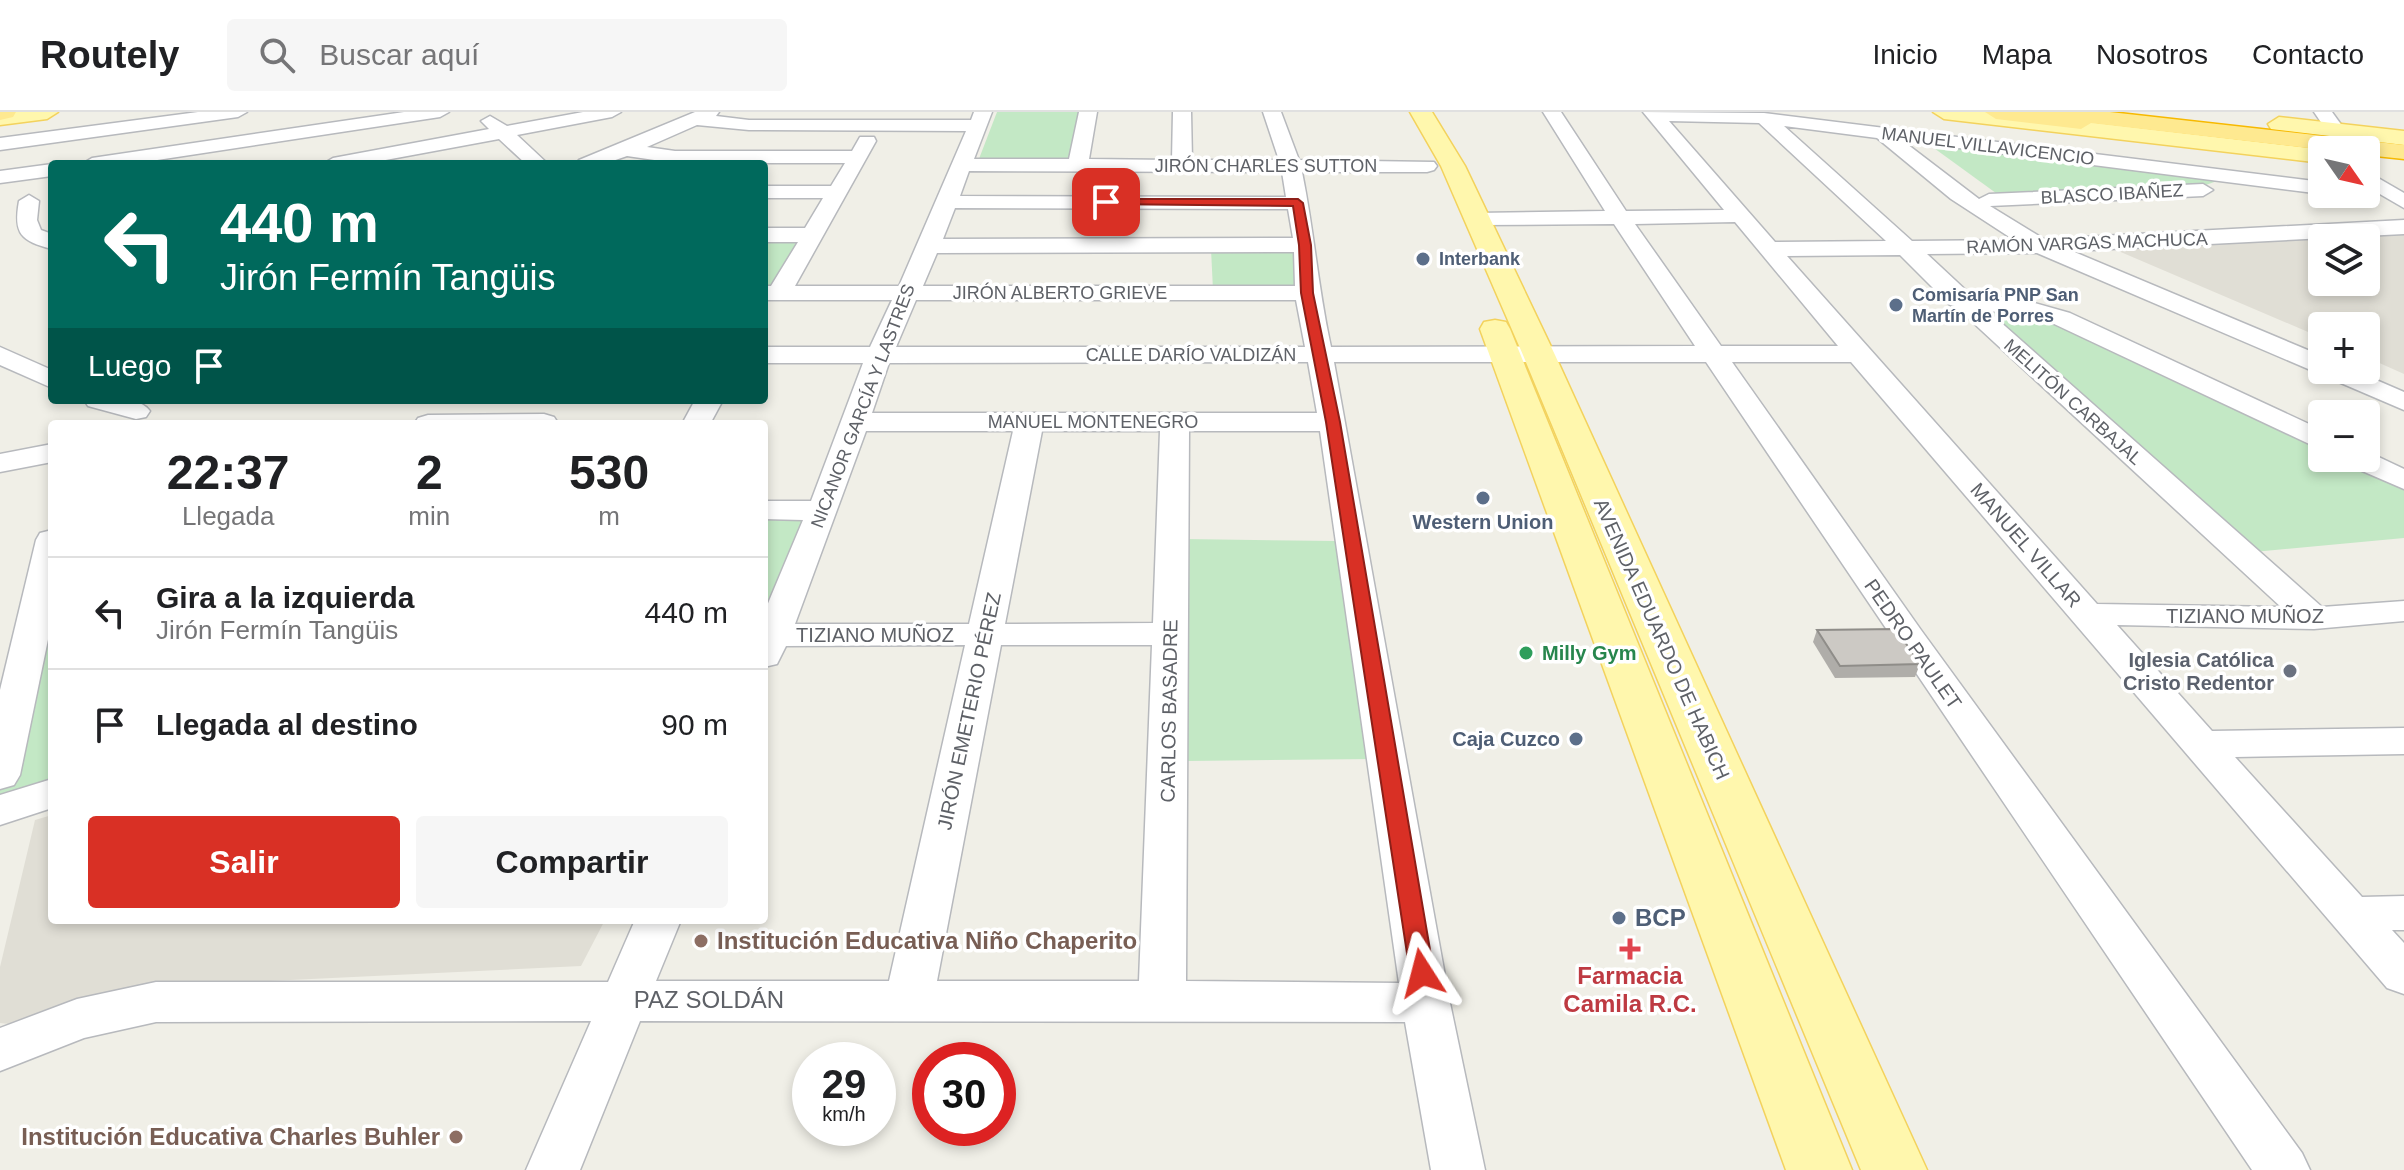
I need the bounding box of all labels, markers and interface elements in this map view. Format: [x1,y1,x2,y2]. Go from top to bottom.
search box [227,19,787,91]
icon: search [255,33,299,77]
text: Routely [40,34,179,76]
text: Buscar aquí [319,38,479,71]
text: Inicio [1872,39,1938,70]
text: Mapa [1982,39,2052,70]
text: Nosotros [2096,39,2208,70]
text: Contacto [2252,39,2364,70]
street label: MANUEL VILLAVICENCIO [1881,123,2095,169]
north arrow [2308,136,2380,208]
map controls [2308,136,2380,472]
street label: JIRÓN CHARLES SUTTON [1155,155,1377,176]
pin [1072,168,1140,236]
street label: BLASCO IBAÑEZ [2040,179,2184,208]
icon: arrive [1084,180,1128,224]
text: 440 m [220,191,379,254]
icon: left [88,192,192,296]
button: layers [2308,224,2380,296]
street label: RAMÓN VARGAS MACHUCA [1966,228,2208,257]
place label: Interbank [1439,249,1521,269]
marker: Interbank [1414,250,1432,268]
text: Jirón Fermín Tangüis [220,257,555,298]
street label: NICANOR GARCÍA Y LASTRES [807,281,919,531]
street label: JIRÓN ALBERTO GRIEVE [953,282,1167,303]
place label: Comisaría PNP San Martín de Porres [1912,285,2079,326]
marker: Comisaría PNP San Martín de Porres [1887,296,1905,314]
button: + [2308,312,2380,384]
street label: MELITÓN CARBAJAL [2000,334,2147,469]
icon: arrive [187,344,231,388]
street label: CALLE DARÍO VALDIZÁN [1086,345,1296,365]
text: Luego [88,349,171,382]
button: − [2308,400,2380,472]
street label: MANUEL MONTENEGRO [988,412,1198,432]
text: 22:37 [167,446,290,499]
text: 2 [416,446,443,499]
text: 530 [569,446,649,499]
street label: MANUEL VILLAR [1966,479,2086,611]
marker: Western Union [1474,489,1492,507]
street label: AVENIDA EDUARDO DE HABICH [1590,495,1734,783]
text: Llegada [182,501,274,531]
text: min [408,501,450,531]
text: m [598,501,620,531]
place label: Western Union [1413,511,1553,533]
street label: PEDRO PAULET [1860,575,1966,713]
text: Gira a la izquierda [156,581,414,614]
street label: JIRÓN EMETERIO PÉREZ [933,590,1005,832]
icon: left [88,591,132,635]
text: 440 m [645,596,728,629]
street label: TIZIANO MUÑOZ [2166,604,2324,627]
text: Jirón Fermín Tangüis [156,615,398,645]
street label: CARLOS BASADRE [1156,619,1182,803]
street label: TIZIANO MUÑOZ [796,623,954,646]
place label: Milly Gym [1542,642,1636,664]
marker: Milly Gym [1517,644,1535,662]
place label: Iglesia Católica Cristo Redentor [2123,649,2275,694]
marker: Iglesia Católica Cristo Redentor [2281,662,2299,680]
icon: arrive [88,703,132,747]
text: Llegada al destino [156,708,418,741]
text: 90 m [661,708,728,741]
place label: Caja Cuzco [1452,728,1560,750]
marker: Caja Cuzco [1567,730,1585,748]
button: Salir [88,816,400,908]
button: Compartir [416,816,728,908]
place label: BCP [1635,904,1686,931]
marker: BCP [1610,909,1628,927]
place label: Institución Educativa Niño Chaperito [717,927,1137,954]
position arrow [1380,931,1464,1015]
marker: Institución Educativa Niño Chaperito [692,932,710,950]
marker: Farmacia Camila R.C. [1621,940,1639,958]
place label: Farmacia Camila R.C. [1563,962,1697,1017]
street label: PAZ SOLDÁN [634,986,784,1013]
speed limit sign: 30 [912,1042,1016,1146]
text: 29 [822,1062,866,1106]
text: km/h [822,1103,866,1125]
place label: Institución Educativa Charles Buhler [21,1123,440,1150]
marker: Institución Educativa Charles Buhler [447,1128,465,1146]

